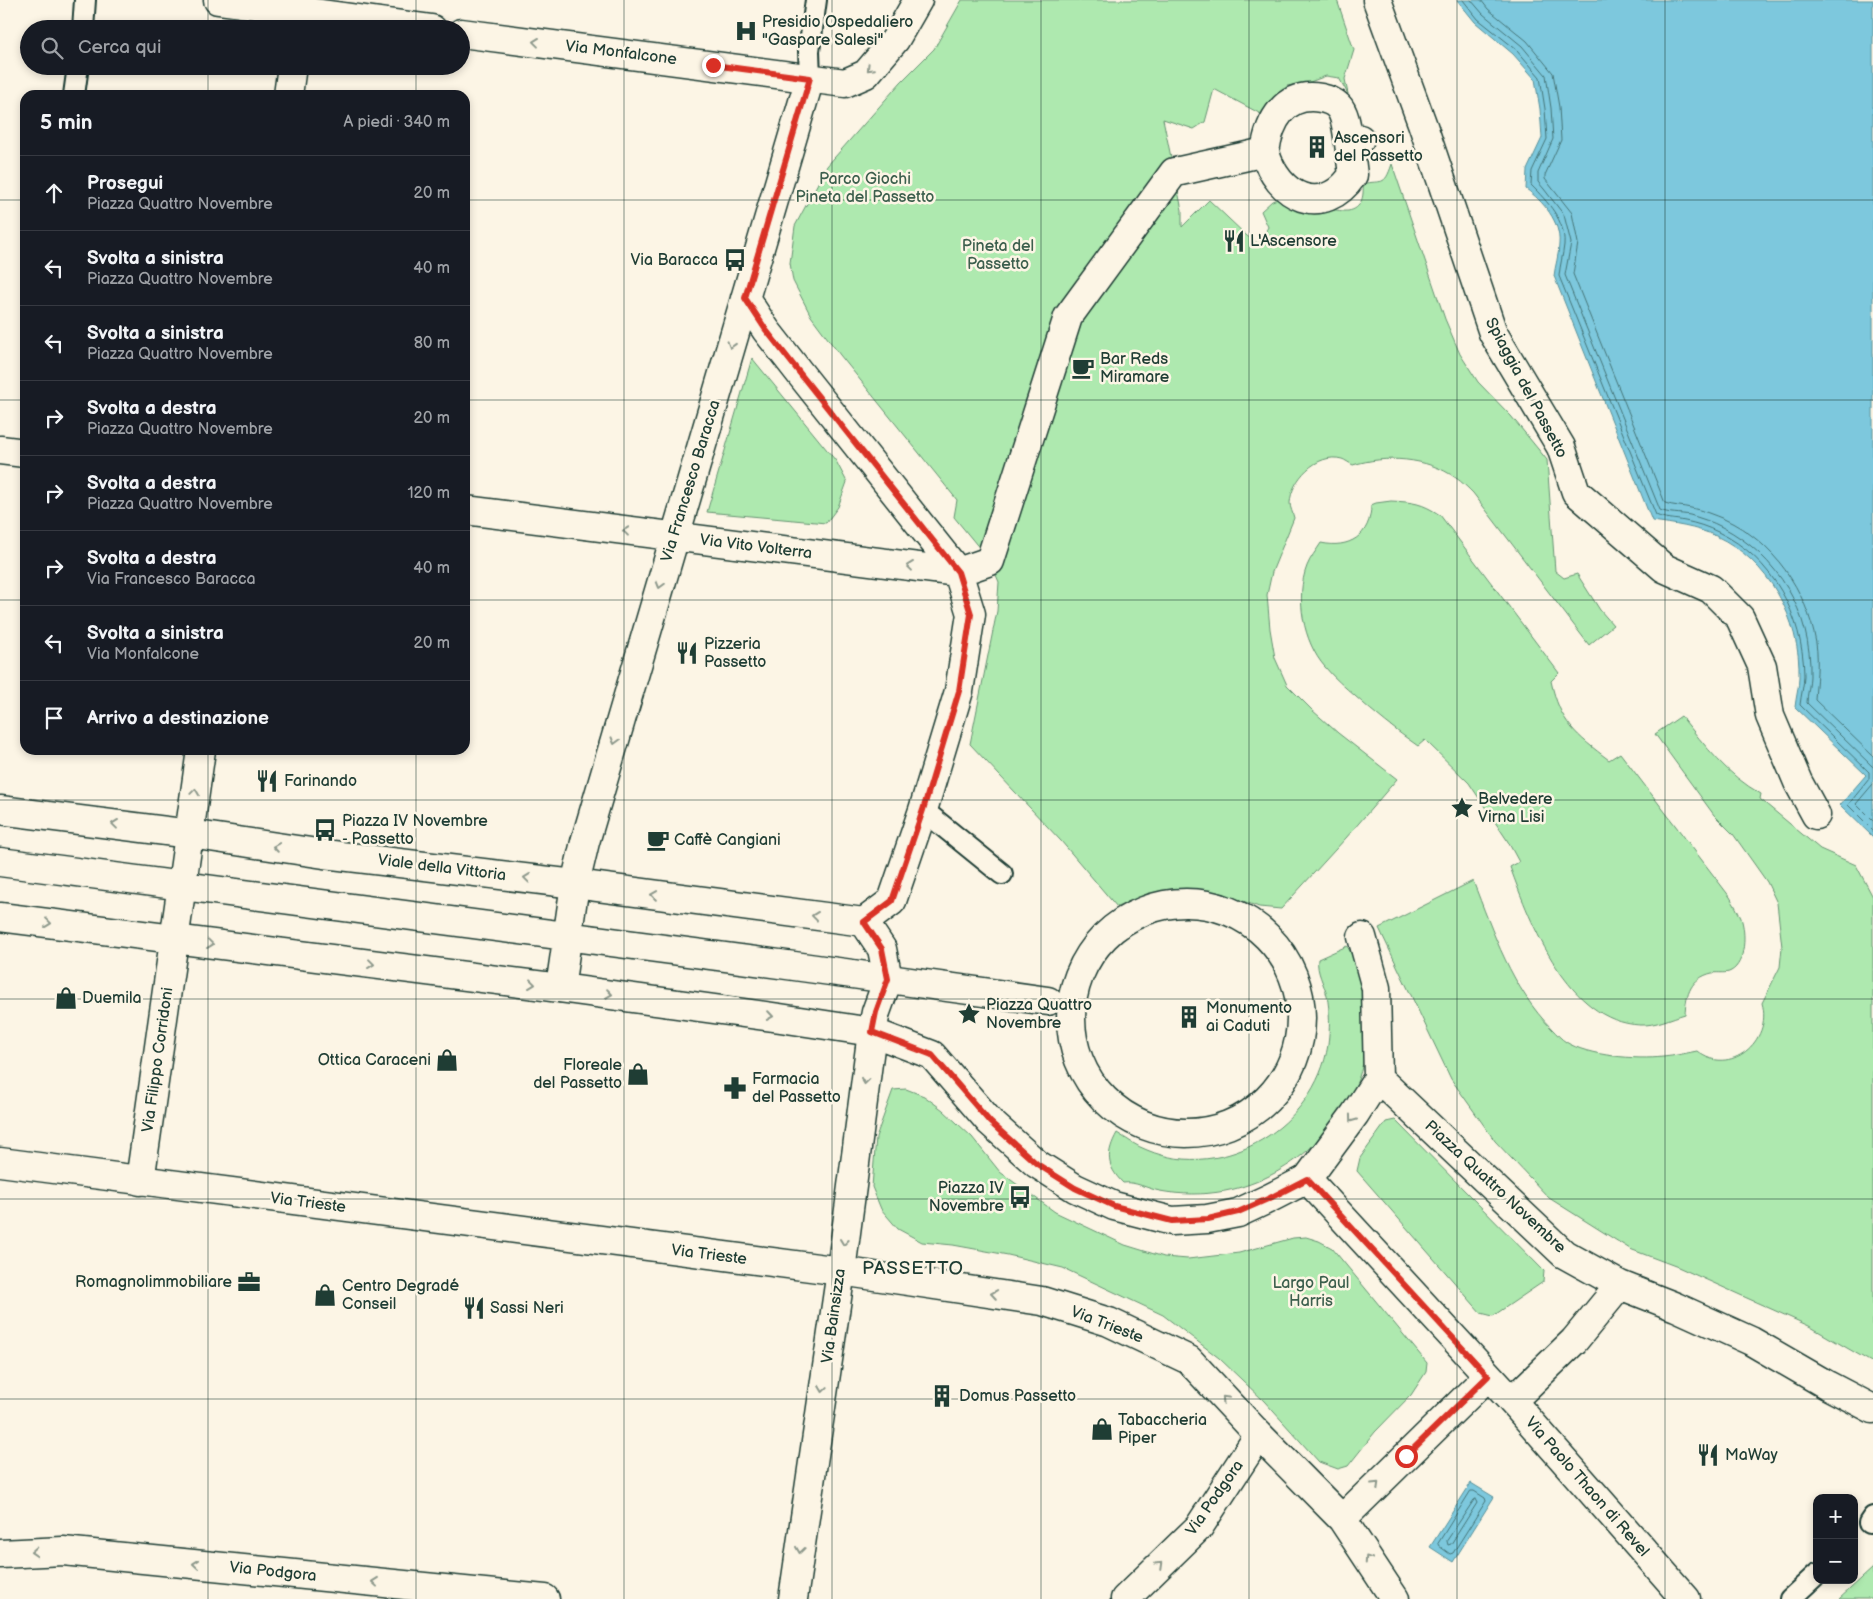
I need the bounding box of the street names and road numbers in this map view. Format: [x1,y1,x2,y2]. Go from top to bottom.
street label: Via Monfalcone [564,37,678,69]
street label: Spiaggia del Passetto [1481,315,1571,461]
street label: Via Francesco Baracca [657,398,725,564]
street label: Via Vito Volterra [699,531,813,563]
street label: Viale della Vittoria [377,851,507,885]
street label: Via Filippo Corridoni [138,986,178,1134]
street label: Piazza Quattro Novembre [1421,1117,1570,1258]
street label: Via Trieste [269,1189,347,1217]
street label: Via Trieste [670,1241,748,1269]
street label: Via Bainsizza [818,1267,850,1365]
street label: Via Trieste [1068,1302,1146,1348]
street label: Via Paolo Thaon di Revel [1521,1413,1653,1561]
street label: Via Podgora [1182,1457,1248,1539]
street label: Via Podgora [228,1558,318,1586]

